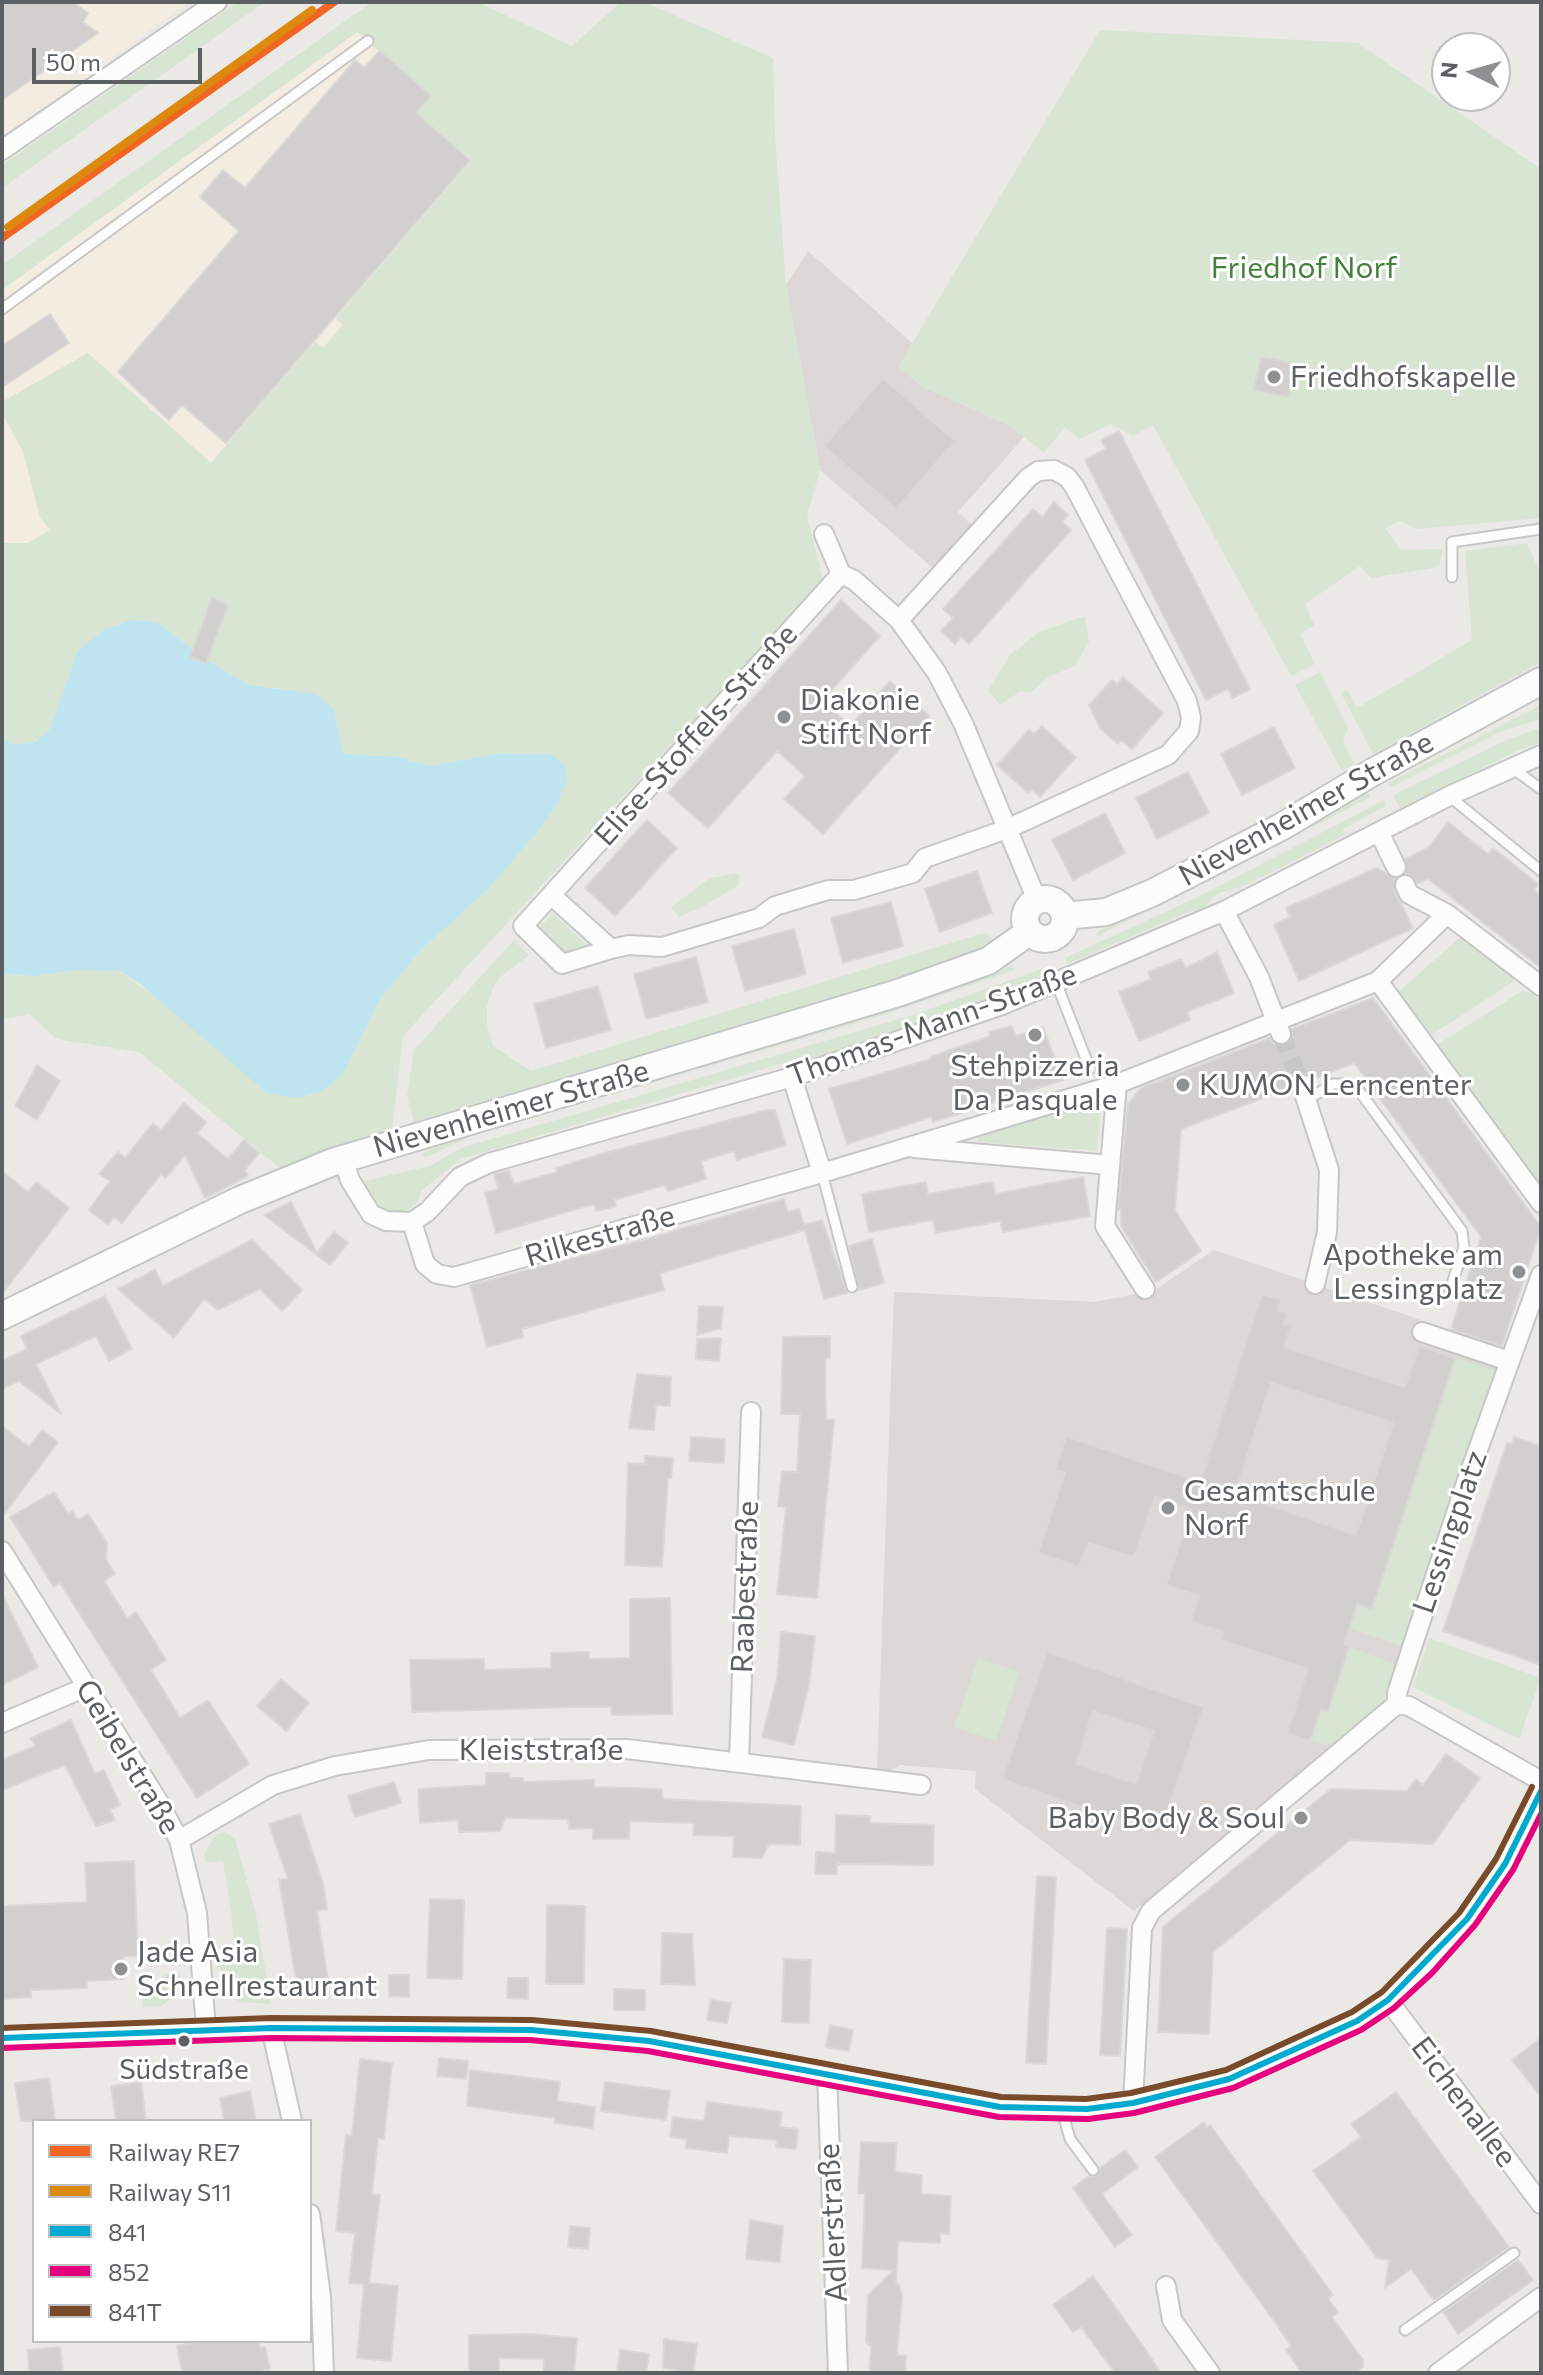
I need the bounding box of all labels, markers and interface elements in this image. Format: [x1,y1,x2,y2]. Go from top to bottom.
scale bar [36,32,206,82]
north arrow [1431,32,1511,112]
text: 50 m [46,47,101,76]
text: N [1434,61,1463,79]
park label: Friedhof Norf [1211,250,1397,286]
place label: Friedhofskapelle [1290,359,1516,395]
marker: Friedhofskapelle [1265,368,1283,386]
street label: Elise-Stoffels-Straße [587,617,805,853]
place label: Diakonie Stift Norf [800,682,932,752]
marker: Diakonie Stift Norf [775,708,793,726]
street label: Nievenheimer Straße [1173,724,1439,894]
street label: Thomas-Mann-Straße [783,956,1081,1094]
marker: Stehpizzeria Da Pasquale [1026,1026,1044,1044]
place label: Stehpizzeria Da Pasquale [951,1048,1119,1118]
street label: Nievenheimer Straße [369,1052,653,1166]
place label: KUMON Lerncenter [1199,1067,1472,1103]
marker: KUMON Lerncenter [1174,1076,1192,1094]
street label: Rilkestraße [521,1197,679,1275]
place label: Apotheke am Lessingplatz [1323,1237,1503,1308]
marker: Apotheke am Lessingplatz [1510,1263,1528,1281]
street label: Lessingplatz [1405,1446,1495,1618]
place label: Gesamtschule Norf [1184,1473,1376,1544]
marker: Gesamtschule Norf [1159,1499,1177,1517]
street label: Raabestraße [724,1500,766,1674]
street label: Geibelstraße [68,1673,188,1841]
street label: Kleiststraße [459,1732,623,1768]
place label: Baby Body & Soul [1048,1800,1285,1836]
marker: Baby Body & Soul [1292,1809,1310,1827]
place label: Jade Asia Schnellrestaurant [137,1934,377,2004]
marker: Jade Asia Schnellrestaurant [112,1960,130,1978]
street label: Eichenallee [1404,2030,1524,2174]
marker: Südstraße [176,2033,192,2049]
place label: Südstraße [119,2053,249,2087]
legend [32,2119,312,2343]
text: Railway RE7 [108,2137,240,2166]
street label: Adlerstraße [811,2142,855,2304]
text: Railway S11 [108,2177,232,2206]
text: 841 [108,2217,147,2246]
text: 852 [108,2257,150,2286]
text: 841T [108,2297,162,2326]

